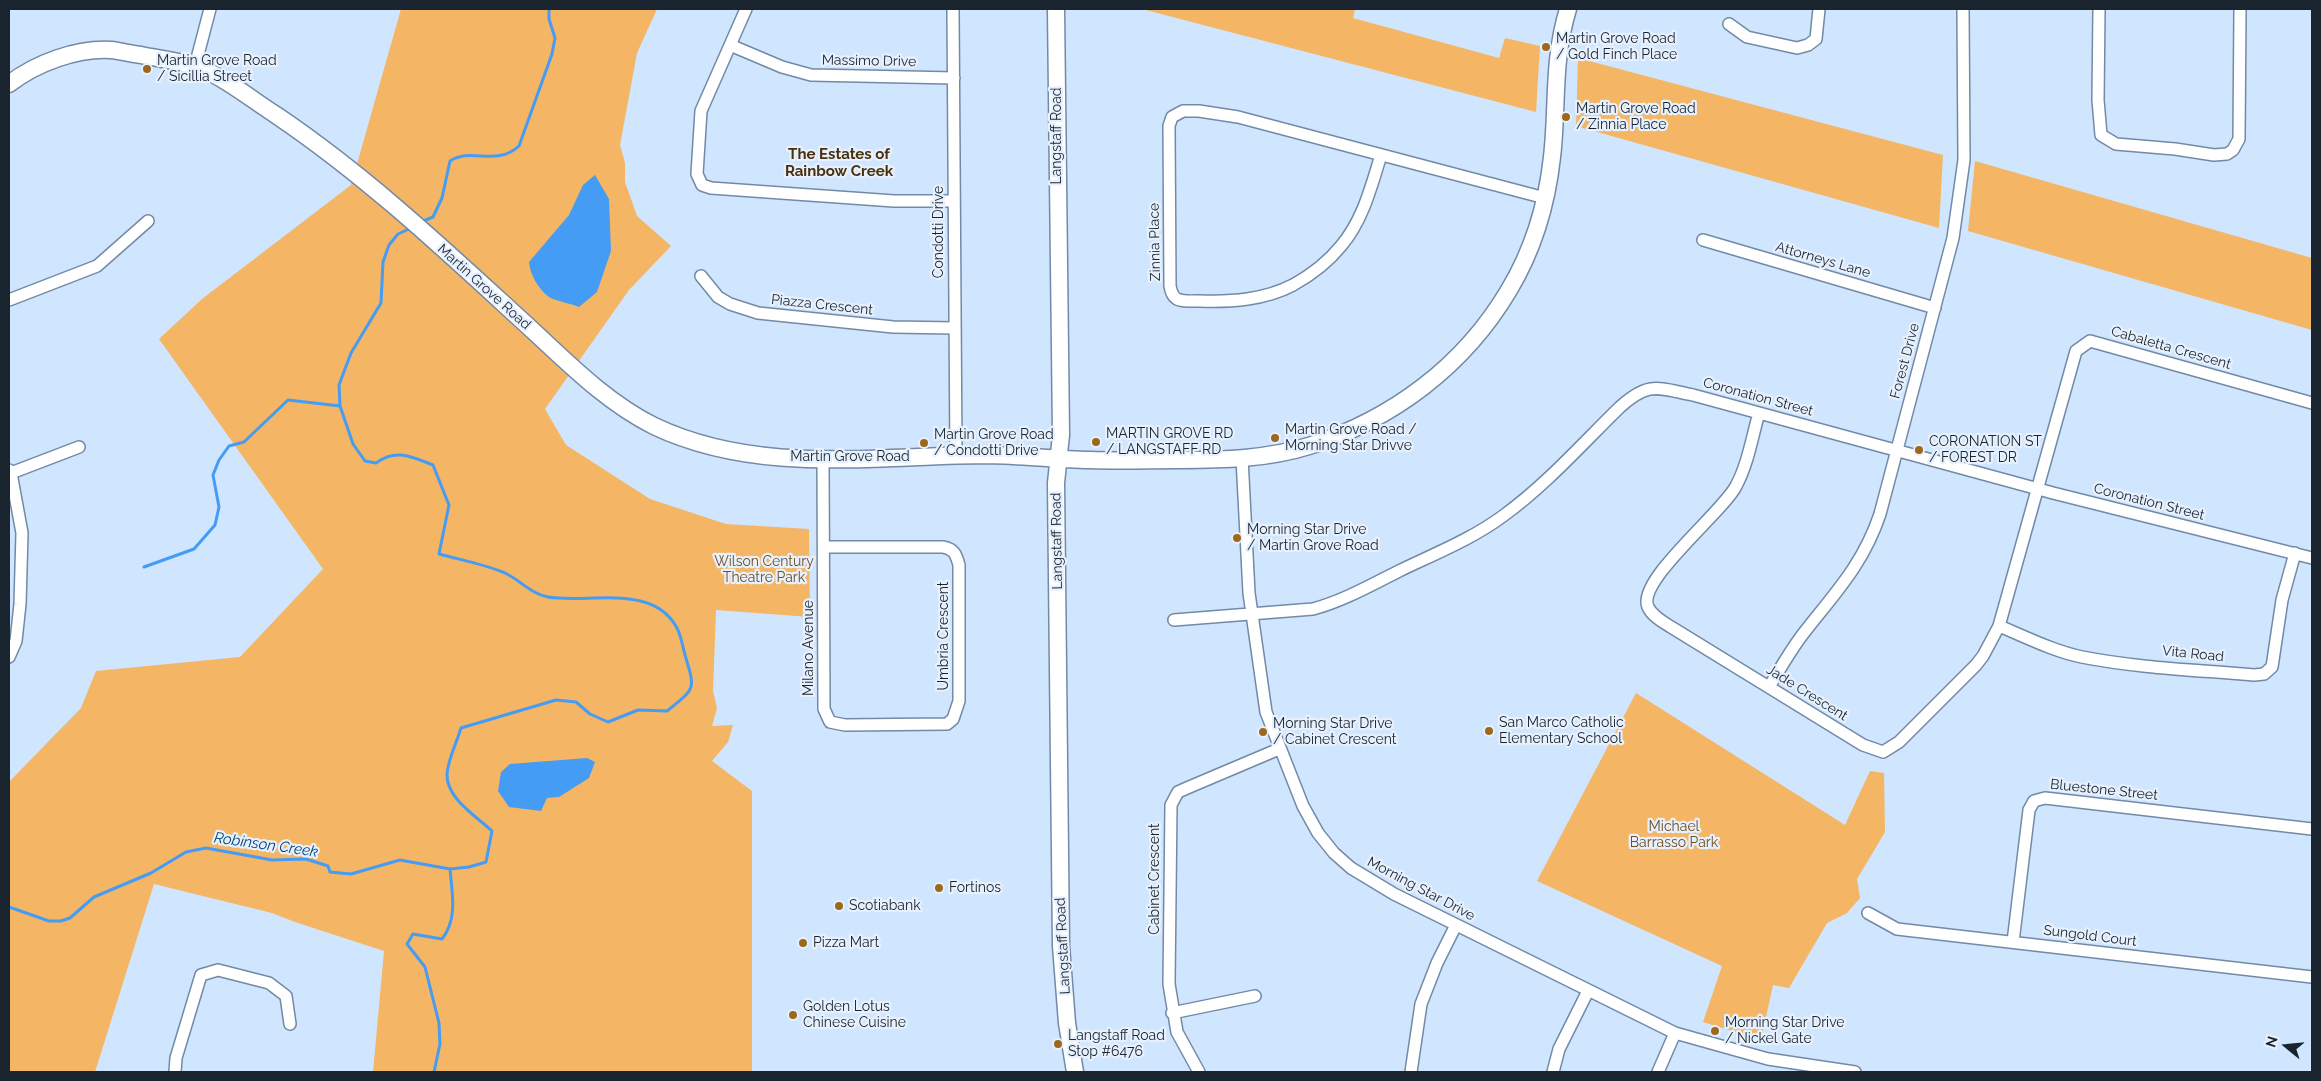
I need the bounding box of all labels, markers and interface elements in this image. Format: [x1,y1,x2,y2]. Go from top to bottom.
place label: Martin Grove Road / Gold Finch Place [1556,31,1677,64]
marker: Martin Grove Road / Gold Finch Place [1540,41,1552,53]
street label: Massimo Drive [822,52,916,70]
place label: Martin Grove Road / Sicillia Street [157,53,277,85]
marker: Martin Grove Road / Sicillia Street [141,63,153,75]
street label: Langstaff Road [1049,88,1065,184]
place label: Martin Grove Road / Zinnia Place [1576,101,1696,134]
marker: Martin Grove Road / Zinnia Place [1560,111,1572,123]
district label: The Estates of Rainbow Creek [785,145,893,180]
street label: Condotti Drive [931,186,947,278]
street label: Zinnia Place [1146,203,1164,281]
street label: Attorneys Lane [1774,238,1872,282]
street label: Martin Grove Road [434,241,534,333]
street label: Piazza Crescent [770,291,874,319]
street label: Forest Drive [1887,321,1923,401]
street label: Cabaletta Crescent [2109,323,2233,373]
street label: Coronation Street [1701,374,1815,420]
place label: Martin Grove Road / Morning Star Drivve [1285,422,1417,454]
place label: MARTIN GROVE RD / LANGSTAFF RD [1106,426,1233,458]
place label: Martin Grove Road / Condotti Drive [934,427,1054,460]
marker: Martin Grove Road / Morning Star Drivve [1269,432,1281,444]
place label: CORONATION ST / FOREST DR [1929,434,2042,467]
marker: MARTIN GROVE RD / LANGSTAFF RD [1090,436,1102,448]
marker: Martin Grove Road / Condotti Drive [918,437,930,449]
marker: CORONATION ST / FOREST DR [1913,444,1925,456]
street label: Martin Grove Road [790,449,910,465]
street label: Coronation Street [2092,480,2206,524]
street label: Langstaff Road [1048,492,1066,590]
place label: Morning Star Drive / Martin Grove Road [1247,522,1379,554]
marker: Morning Star Drive / Martin Grove Road [1231,532,1243,544]
park label: Wilson Century Theatre Park [714,554,814,586]
street label: Umbria Crescent [936,581,952,691]
street label: Milano Avenue [801,600,817,696]
street label: Vita Road [2161,642,2225,666]
street label: Jade Crescent [1763,661,1851,725]
place label: San Marco Catholic Elementary School [1499,715,1624,748]
place label: Morning Star Drive / Cabinet Crescent [1273,716,1396,749]
marker: San Marco Catholic Elementary School [1483,725,1495,737]
marker: Morning Star Drive / Cabinet Crescent [1257,726,1269,738]
street label: Bluestone Street [2049,776,2159,804]
park label: Michael Barrasso Park [1630,819,1718,852]
street label: Cabinet Crescent [1147,823,1163,935]
water label: Robinson Creek [213,829,319,861]
street label: Morning Star Drive [1364,854,1478,924]
place label: Fortinos [949,880,1001,896]
marker: Fortinos [933,882,945,894]
street label: Langstaff Road [1052,897,1074,995]
place label: Scotiabank [849,898,921,914]
marker: Scotiabank [833,900,845,912]
street label: Sungold Court [2042,922,2138,950]
place label: Pizza Mart [813,935,879,951]
marker: Pizza Mart [797,937,809,949]
place label: Golden Lotus Chinese Cuisine [803,999,906,1032]
marker: Golden Lotus Chinese Cuisine [787,1009,799,1021]
place label: Morning Star Drive / Nickel Gate [1725,1015,1845,1048]
north arrow [2261,1021,2311,1071]
marker: Morning Star Drive / Nickel Gate [1709,1025,1721,1037]
place label: Langstaff Road Stop #6476 [1068,1028,1165,1060]
text: N [2262,1034,2281,1049]
marker: Langstaff Road Stop #6476 [1052,1038,1064,1050]

